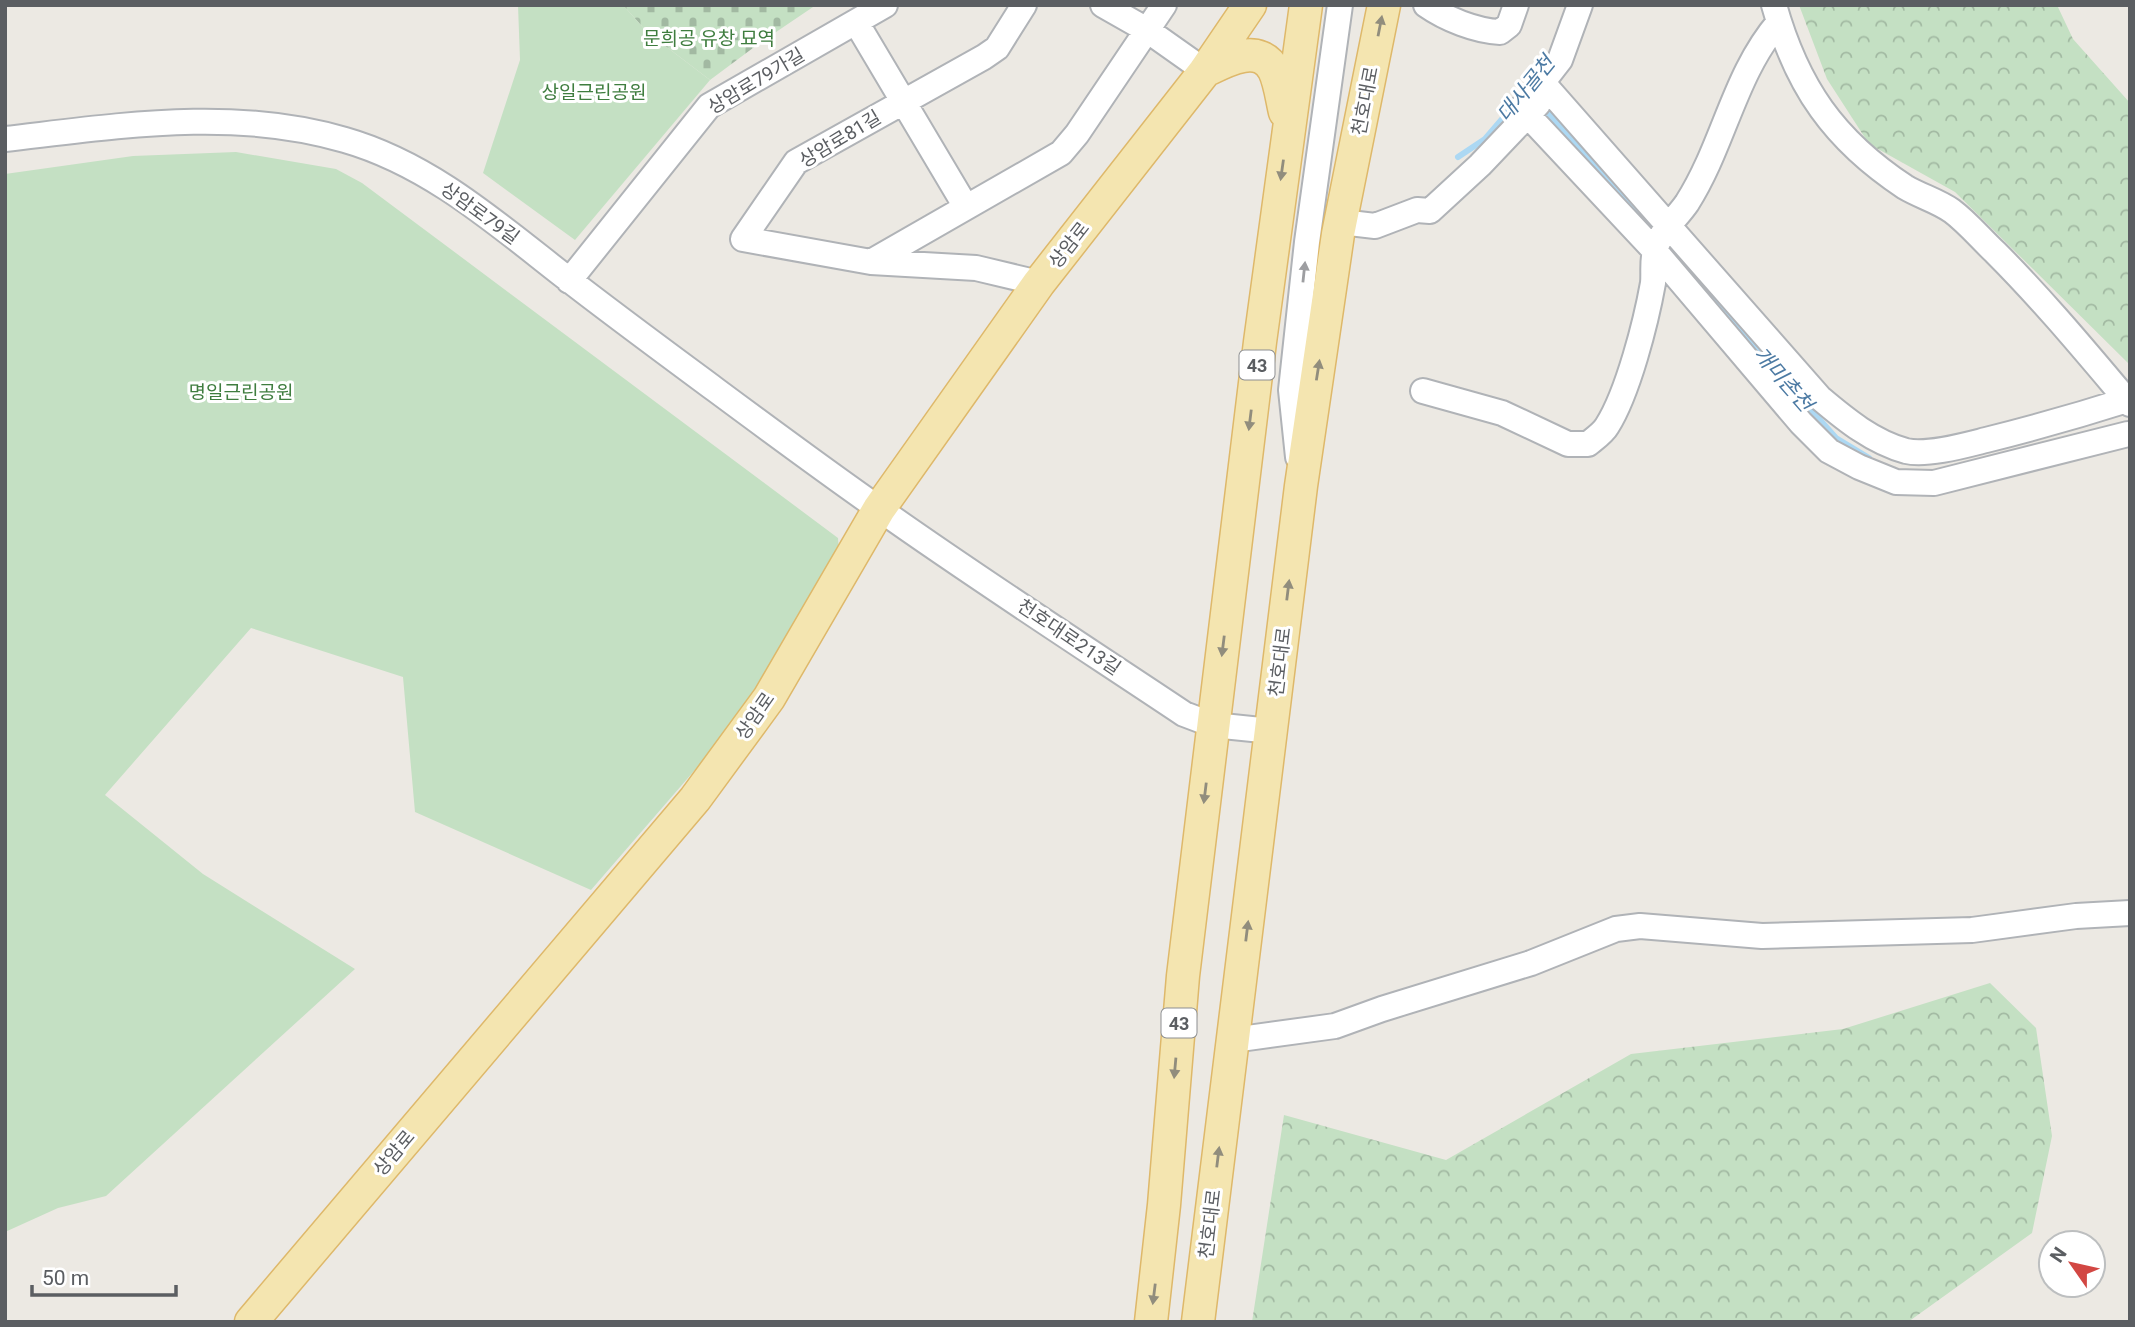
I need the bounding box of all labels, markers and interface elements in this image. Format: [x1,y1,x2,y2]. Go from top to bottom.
one-way arrow [1375,15,1386,37]
park label: 문희공 유창 묘역 [643,27,775,50]
street label: 상암로79가길 [703,43,809,119]
water label: 대사골천 [1492,49,1561,127]
street label: 천호대로 [1347,64,1383,138]
park label: 상일근린공원 [542,81,646,104]
street label: 상암로81길 [795,106,885,172]
one-way arrow [1277,159,1288,181]
street label: 상암로79길 [436,177,524,249]
street label: 상암로 [1044,217,1094,273]
one-way arrow [1298,261,1309,283]
water label: 개미촌천 [1749,342,1819,418]
road number: 43 [1240,351,1274,380]
one-way arrow [1313,359,1324,381]
park label: 명일근린공원 [189,381,293,404]
one-way arrow [1245,409,1256,431]
one-way arrow [1283,579,1294,601]
street label: 천호대로213길 [1013,594,1125,680]
street label: 천호대로 [1264,626,1296,698]
one-way arrow [1218,635,1229,657]
street label: 상암로 [731,688,779,744]
one-way arrow [1199,782,1210,804]
one-way arrow [1241,920,1252,942]
road number: 43 [1162,1008,1196,1038]
one-way arrow [1169,1057,1180,1079]
street label: 상암로 [368,1126,420,1180]
one-way arrow [1213,1146,1224,1168]
street label: 천호대로 [1194,1188,1226,1260]
north arrow [2037,1229,2107,1299]
text: N [2045,1243,2072,1267]
scale bar [32,1254,175,1298]
text: 50 m [42,1266,89,1290]
one-way arrow [1148,1284,1159,1306]

